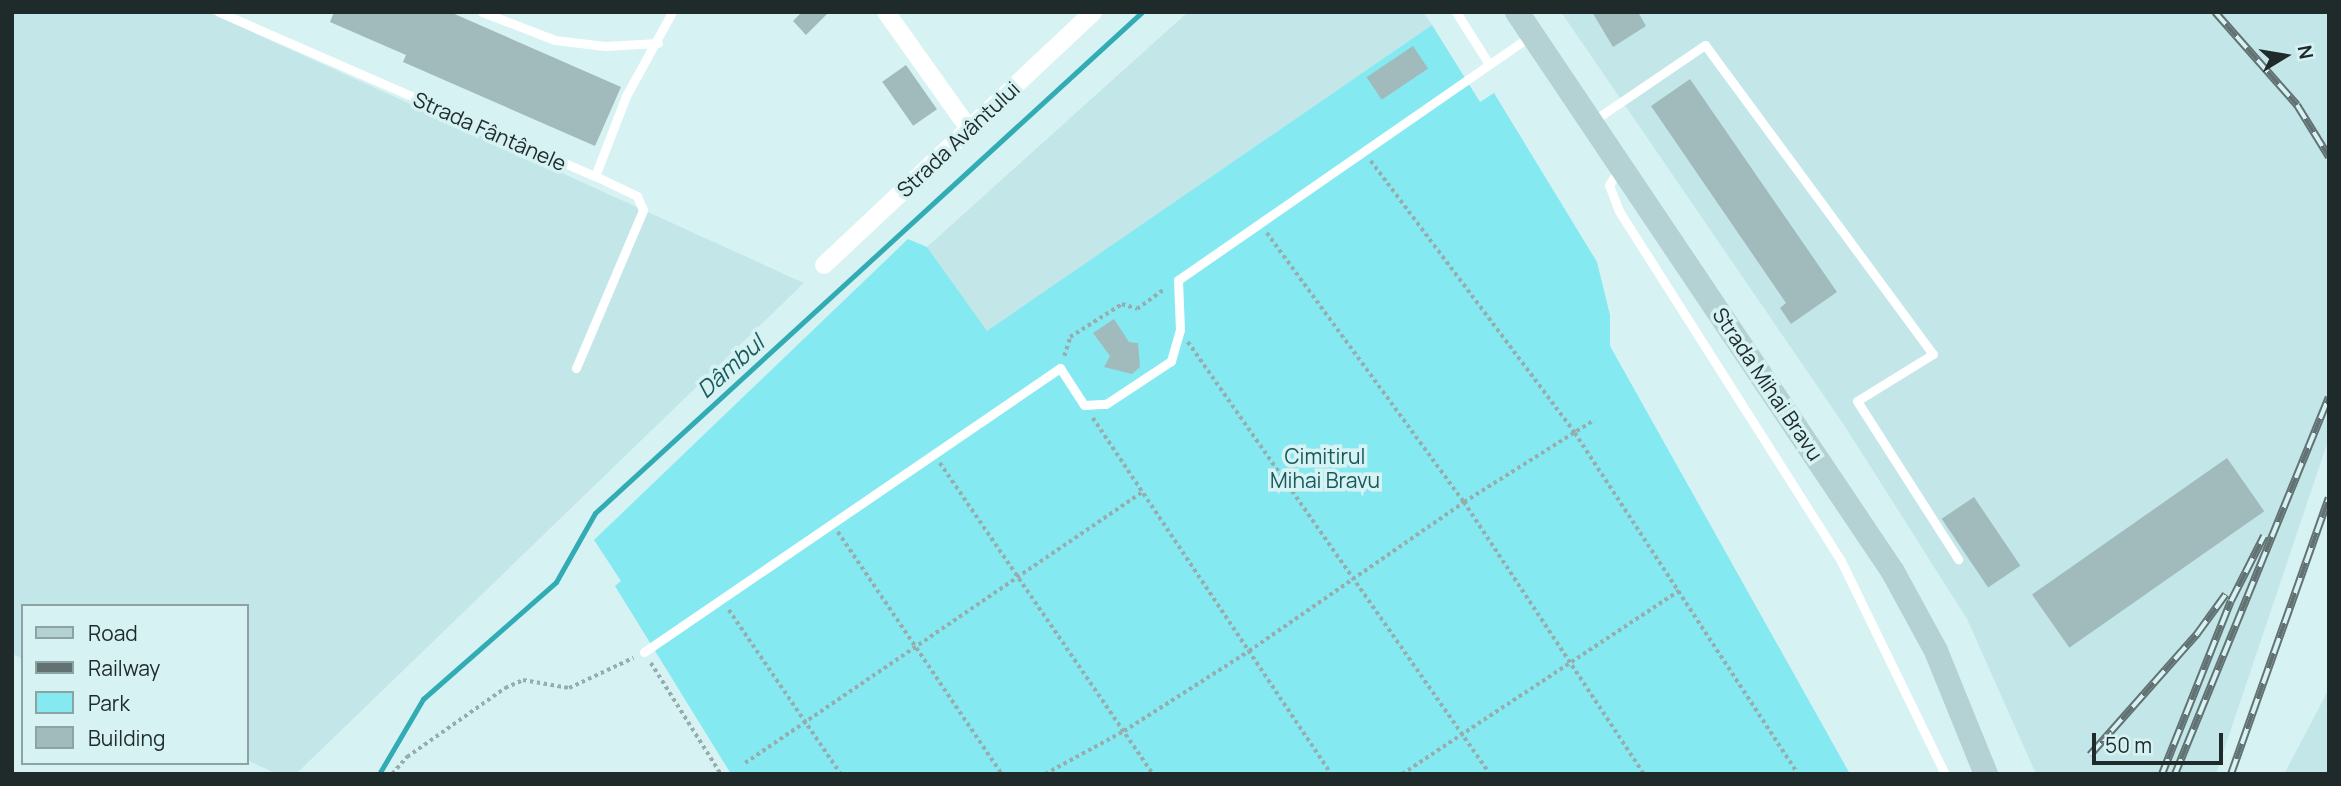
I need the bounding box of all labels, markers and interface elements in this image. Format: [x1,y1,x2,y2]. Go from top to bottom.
north arrow [2250,21,2320,91]
text: N [2292,43,2320,61]
street label: Strada Avântului [892,76,1024,202]
street label: Strada Fântânele [410,86,570,176]
street label: Strada Mihai Bravu [1708,303,1828,465]
water label: Dâmbul [691,329,769,403]
park label: Cimitirul Mihai Bravu [1270,443,1380,493]
legend [21,604,248,765]
text: Road [88,619,138,647]
text: Railway [88,654,160,682]
text: Park [88,689,130,717]
scale bar [2096,720,2227,764]
text: Building [88,724,165,752]
text: 50 m [2105,731,2152,759]

